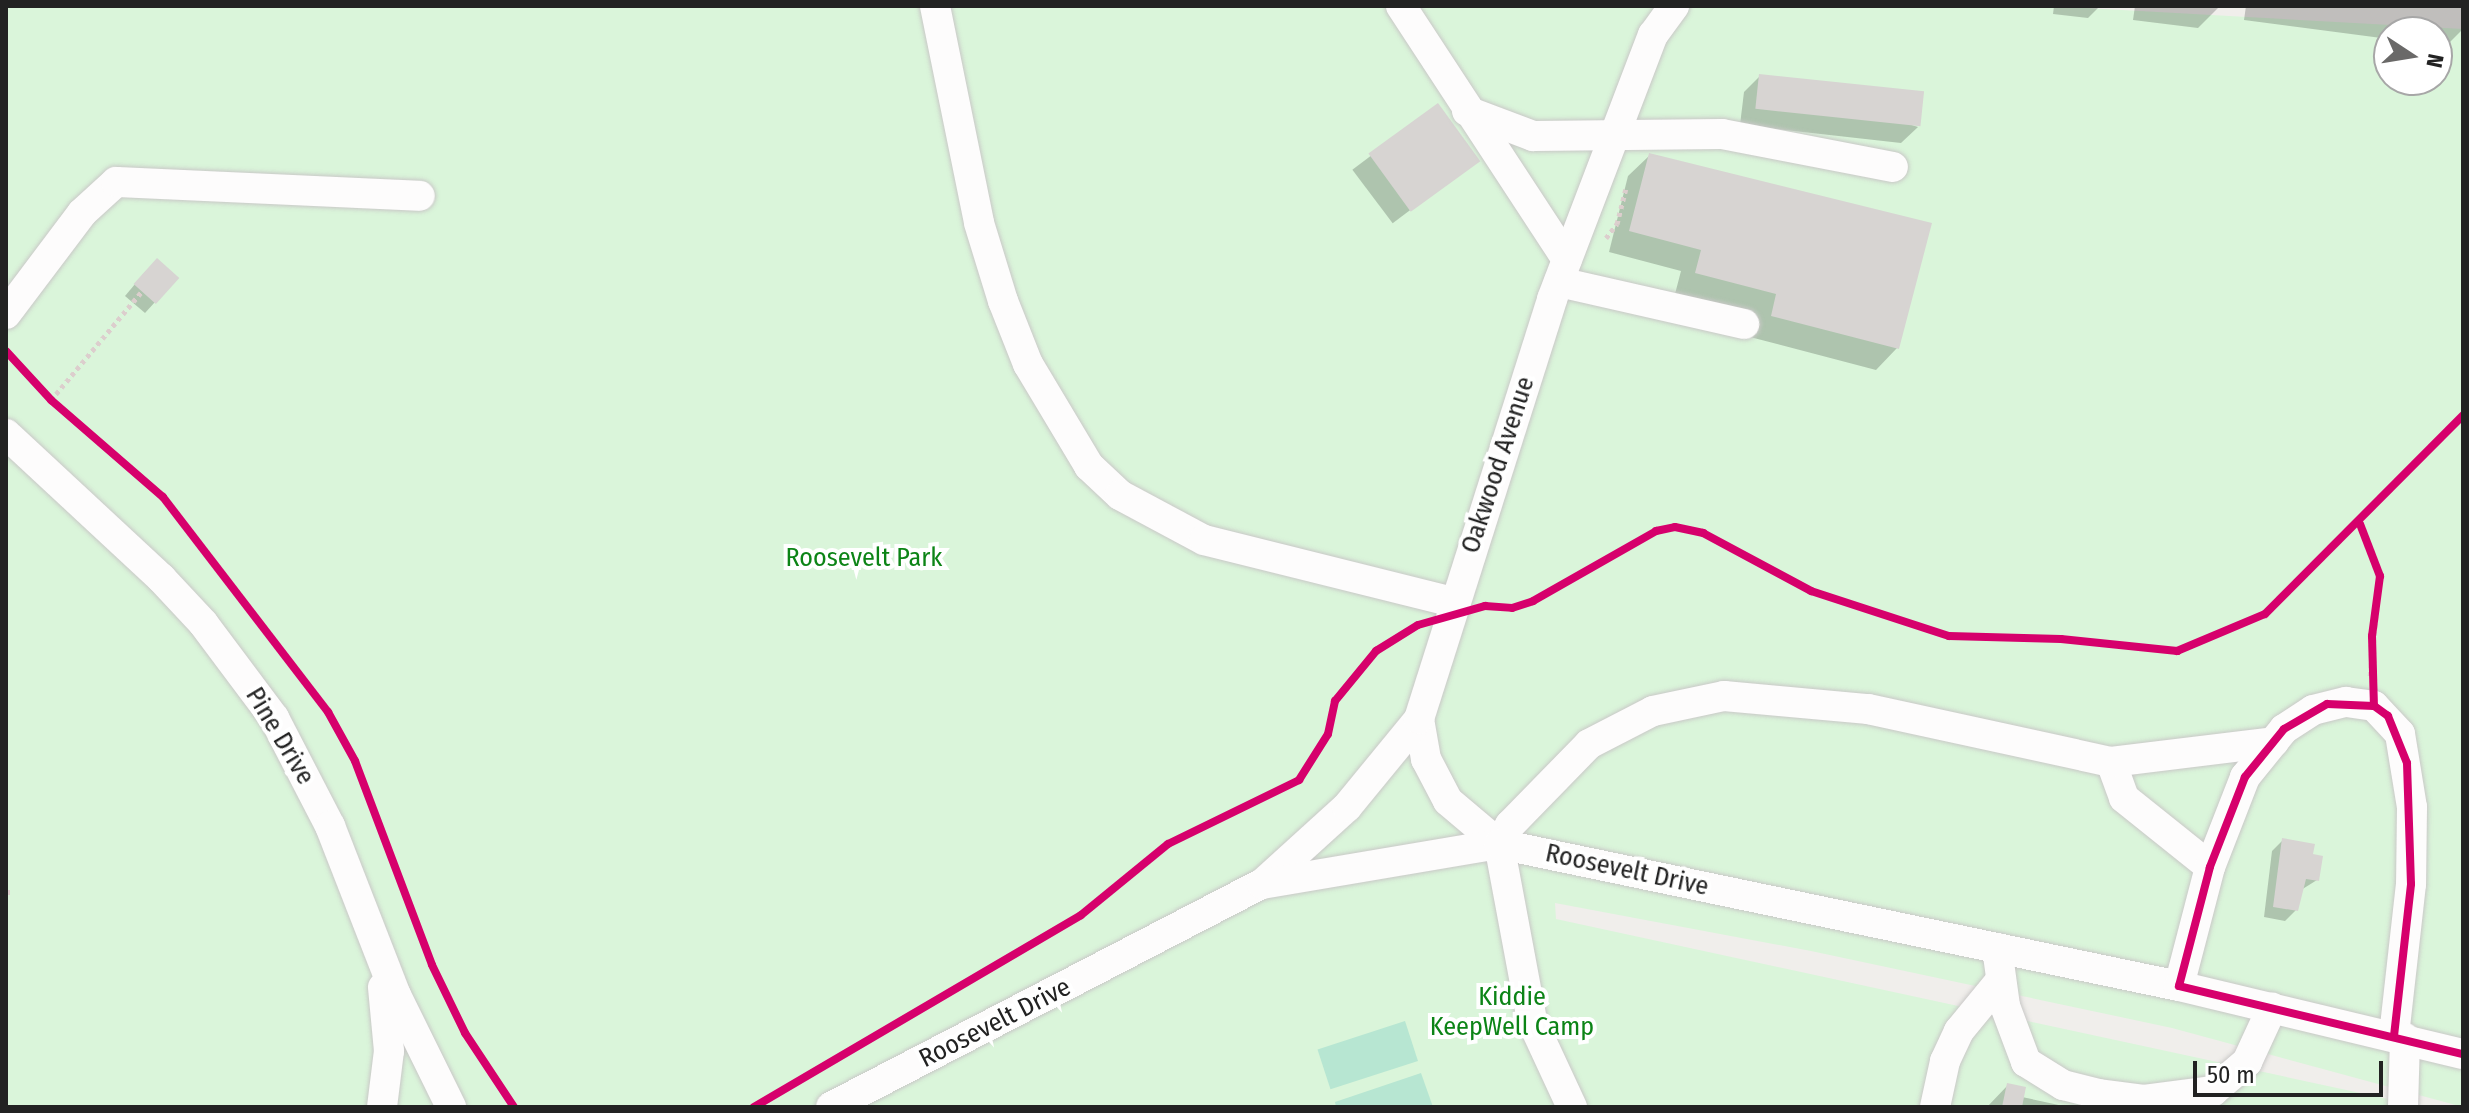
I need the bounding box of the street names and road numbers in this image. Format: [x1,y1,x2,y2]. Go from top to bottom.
street label: Oakwood Avenue [1455,373,1541,557]
street label: Pine Drive [239,682,321,790]
street label: Roosevelt Drive [1543,838,1711,902]
street label: Roosevelt Drive [914,971,1076,1075]

